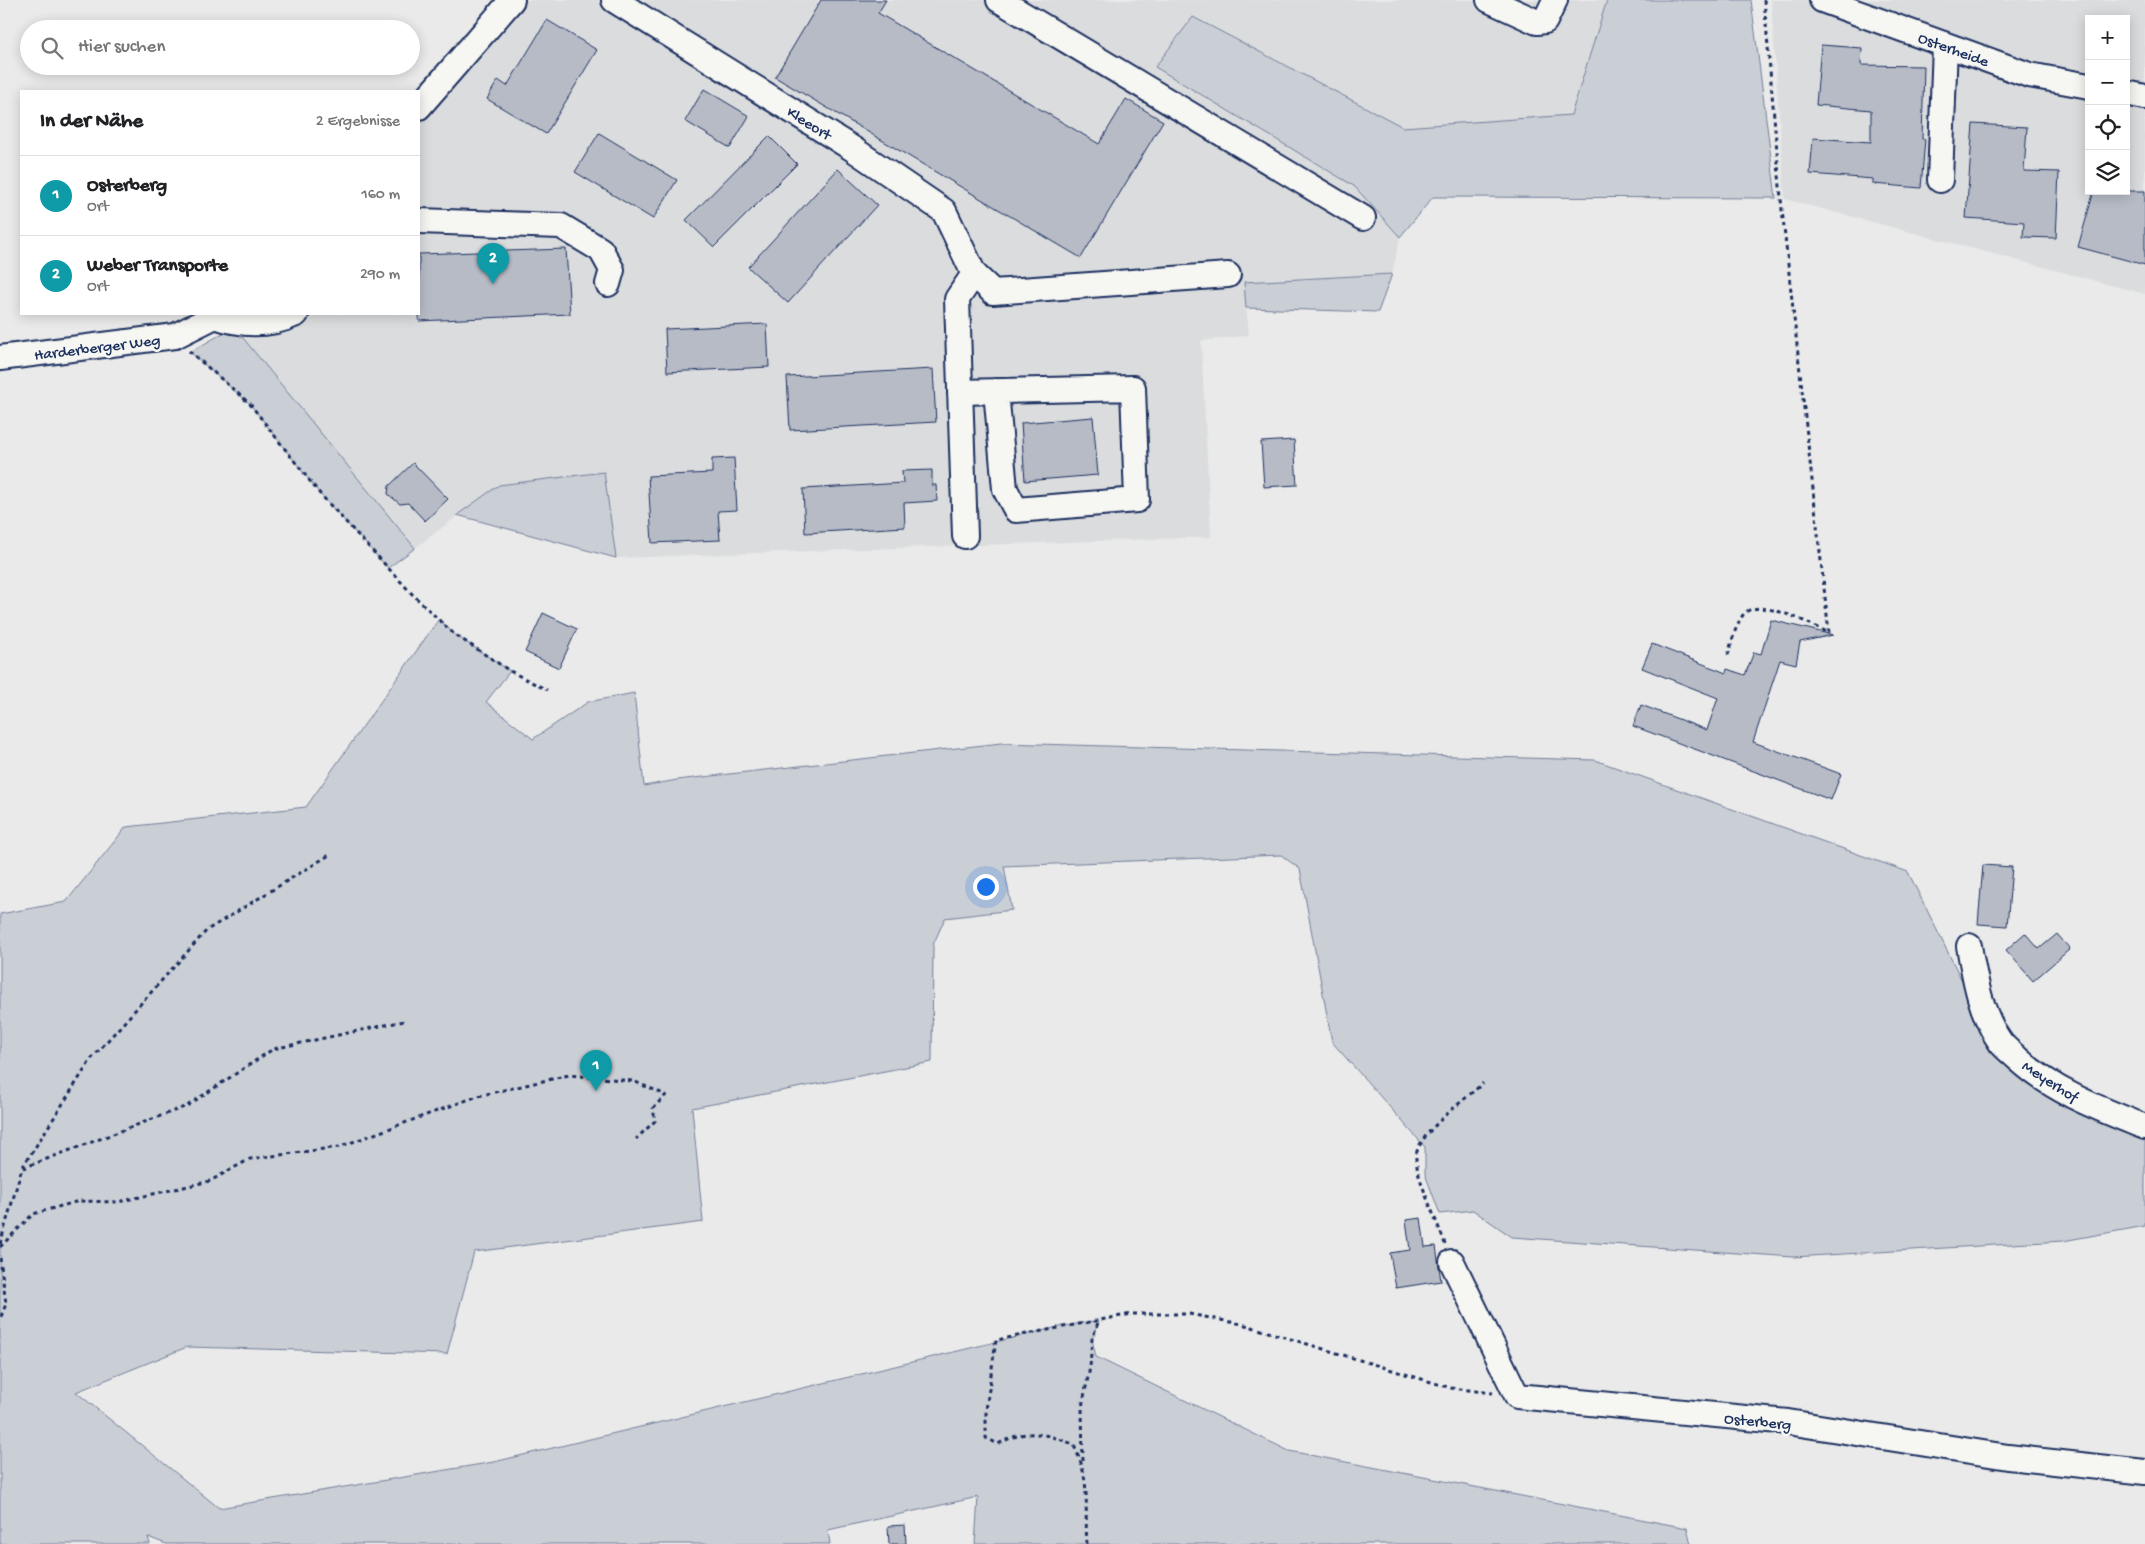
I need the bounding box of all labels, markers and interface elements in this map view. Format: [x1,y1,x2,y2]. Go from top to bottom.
map controls [2085,15,2130,195]
button: + [2085,15,2130,60]
search box [20,20,420,75]
street label: Osterheide [1915,30,1991,73]
icon: search [38,34,66,62]
text: Hier suchen [78,36,165,59]
button: − [2085,60,2130,105]
street label: Kleeort [782,104,835,147]
button: locate [2085,105,2130,150]
text: In der Nähe [40,110,143,135]
text: 2 Ergebnisse [316,113,400,132]
button: layers [2085,150,2130,195]
text: Osterberg [87,175,167,198]
text: 1 [53,186,59,205]
text: 160 m [361,186,400,205]
text: Ort [87,198,109,217]
pin: 2 [477,243,509,284]
text: Weber Transporte [87,255,228,278]
text: 2 [52,266,60,285]
text: 290 m [360,266,400,285]
text: Ort [87,278,109,297]
street label: Harderberger Weg [33,332,162,367]
your location [973,874,999,900]
pin: 1 [580,1050,612,1091]
street label: Meyerhof [2018,1058,2082,1109]
street label: Osterberg [1723,1411,1792,1436]

